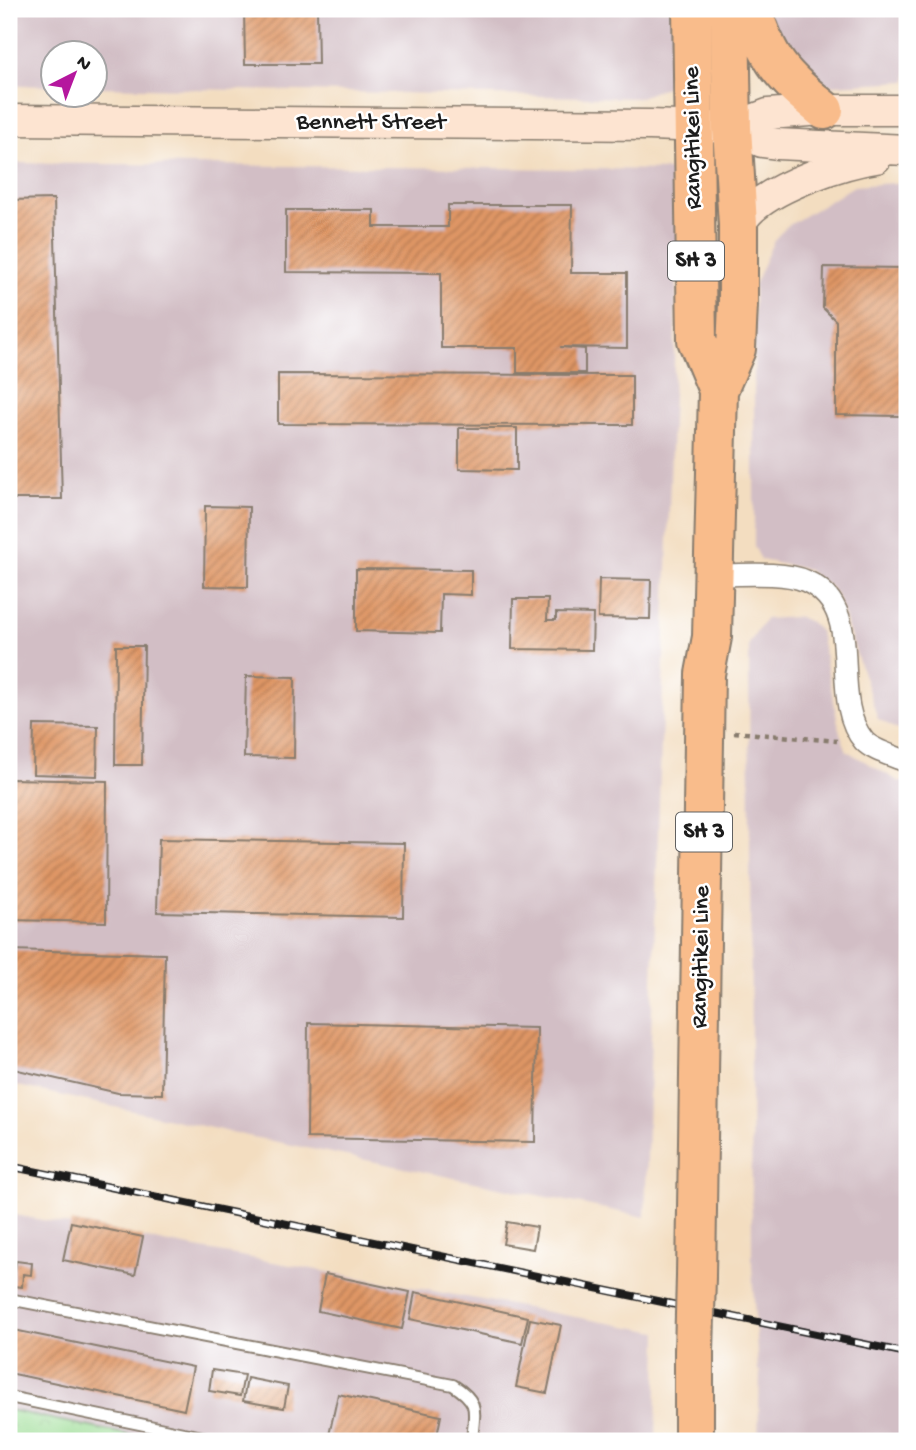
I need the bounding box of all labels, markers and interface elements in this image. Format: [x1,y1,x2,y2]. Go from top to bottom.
north arrow [38,38,108,108]
text: N [71,51,95,77]
street label: Rangitikei Line [678,66,710,210]
street label: Bennett Street [295,109,448,138]
road number: SH 3 [668,242,724,280]
road number: SH 3 [676,812,732,852]
street label: Rangitikei Line [686,885,718,1029]

